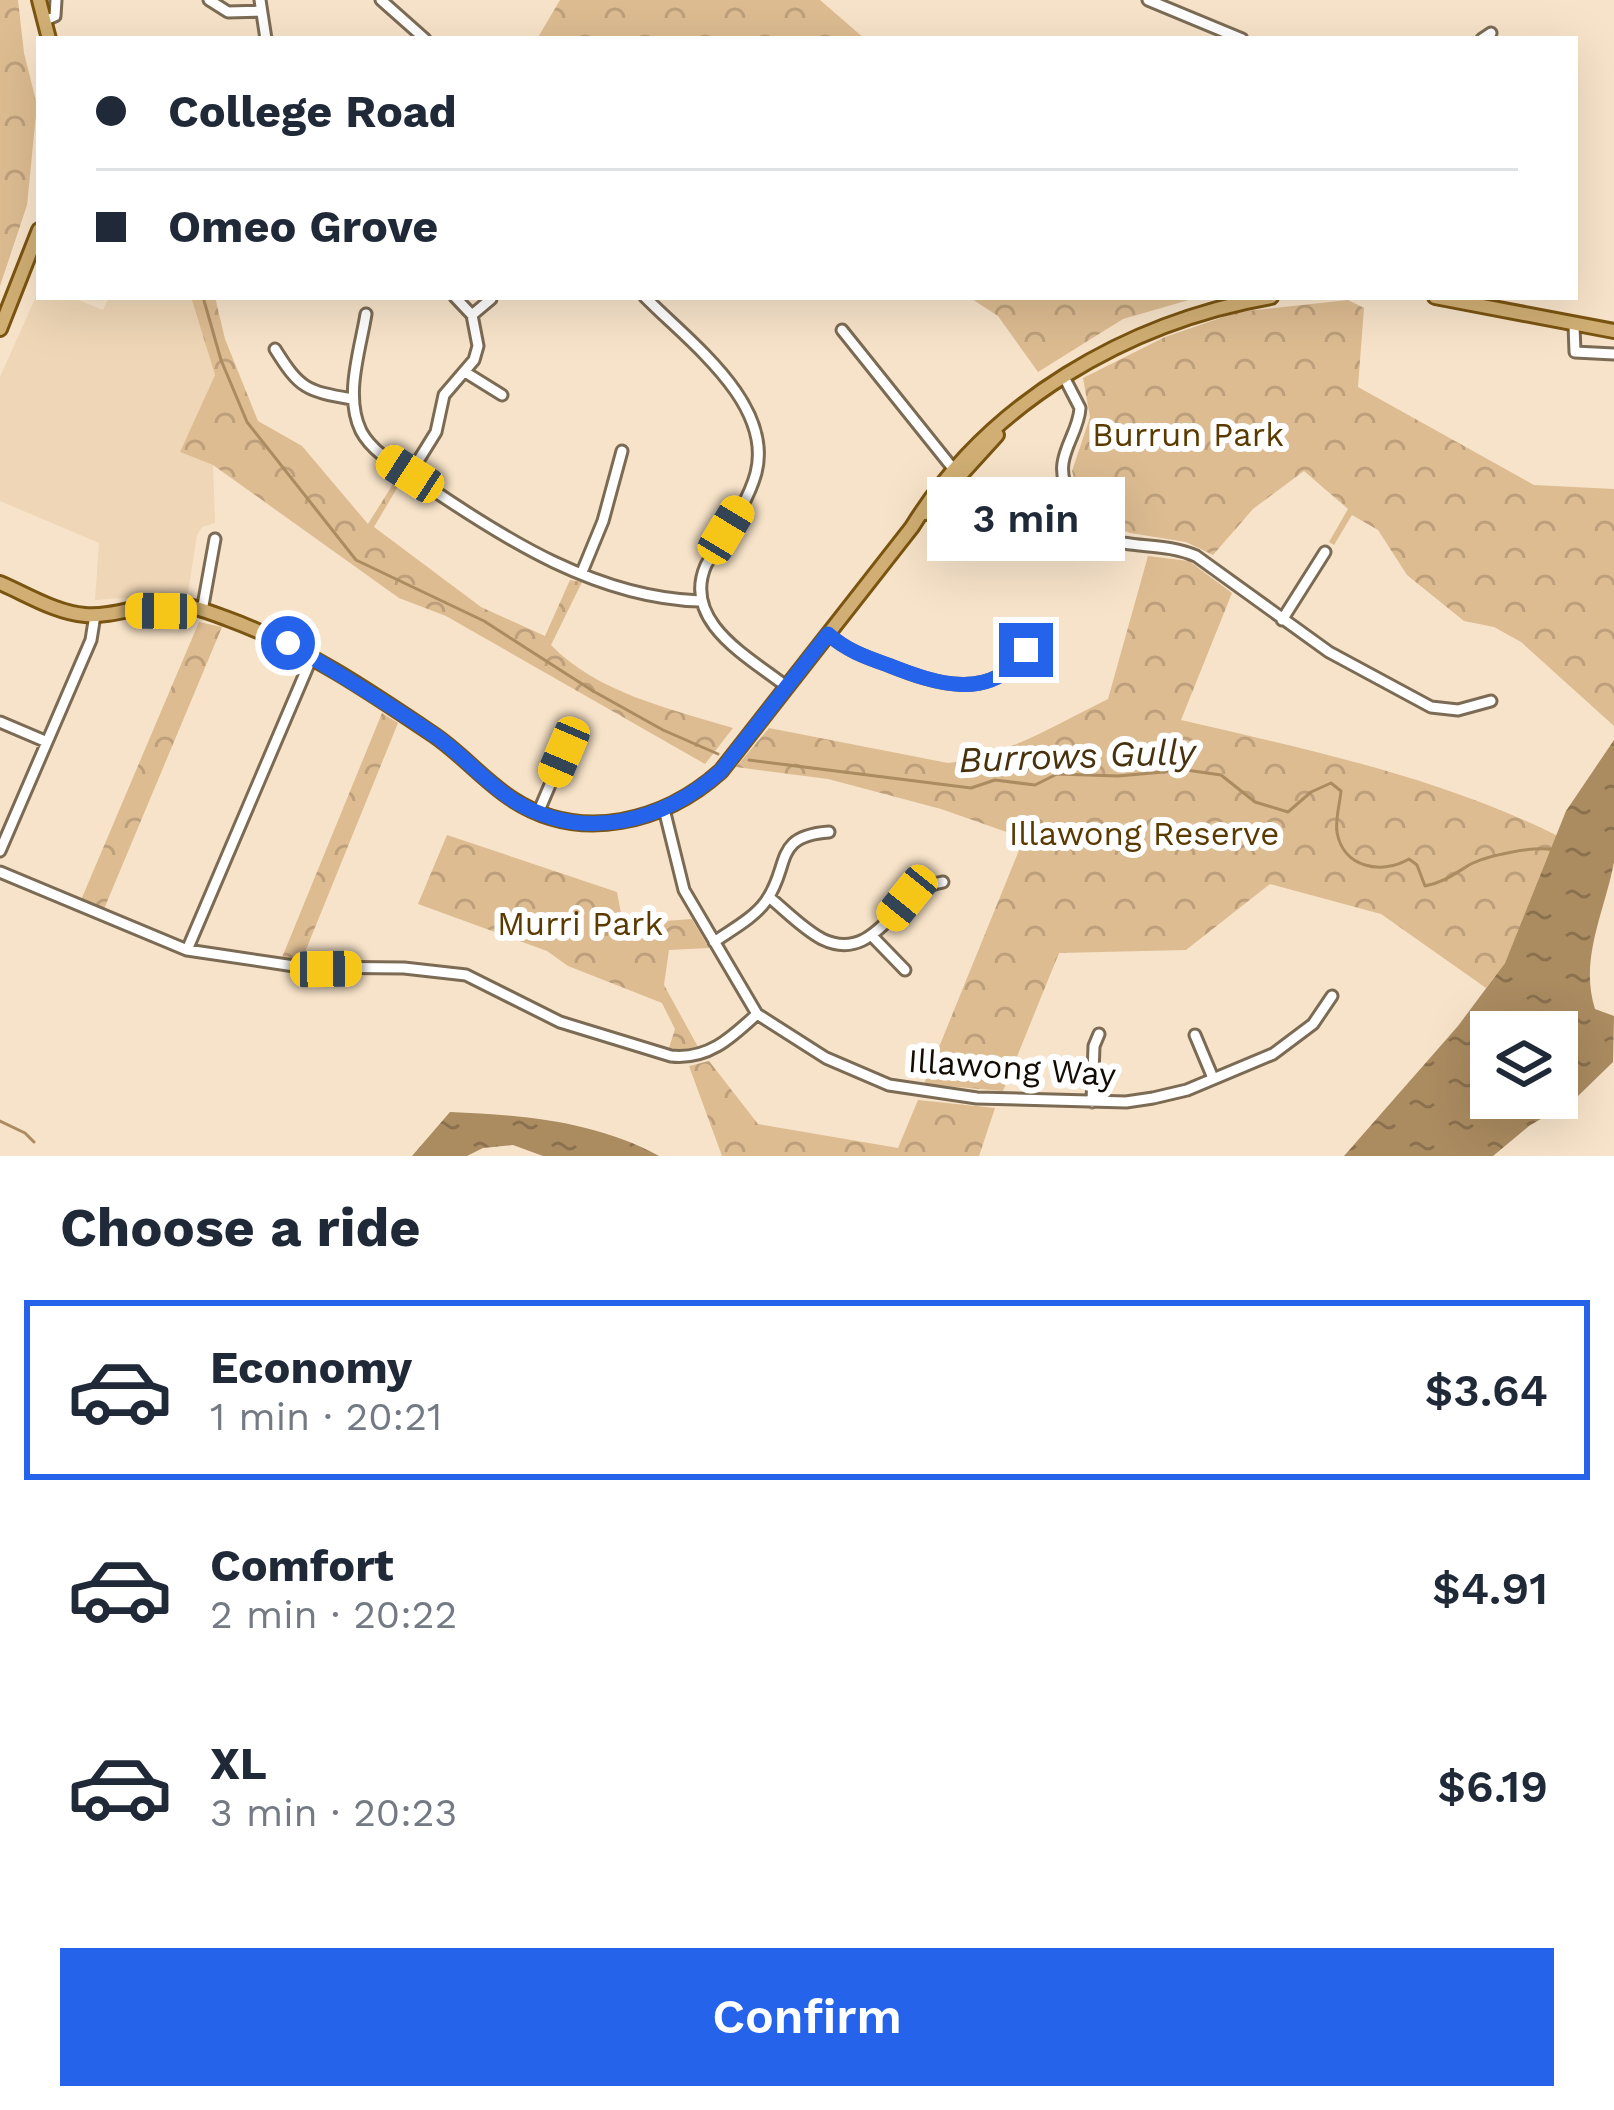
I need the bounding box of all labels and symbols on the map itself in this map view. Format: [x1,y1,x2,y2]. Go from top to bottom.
park label: Burrun Park [1092,415,1284,454]
car [370,439,450,509]
callout: 3 min [927,476,1125,560]
car [692,490,760,570]
car [125,592,197,630]
route start [261,616,315,670]
route end [999,623,1053,677]
car [533,712,595,792]
water label: Burrows Gully [958,731,1199,781]
park label: Illawong Reserve [1009,814,1279,853]
car [870,859,944,937]
park label: Murri Park [497,904,663,943]
car [290,950,362,988]
street label: Illawong Way [907,1041,1117,1094]

